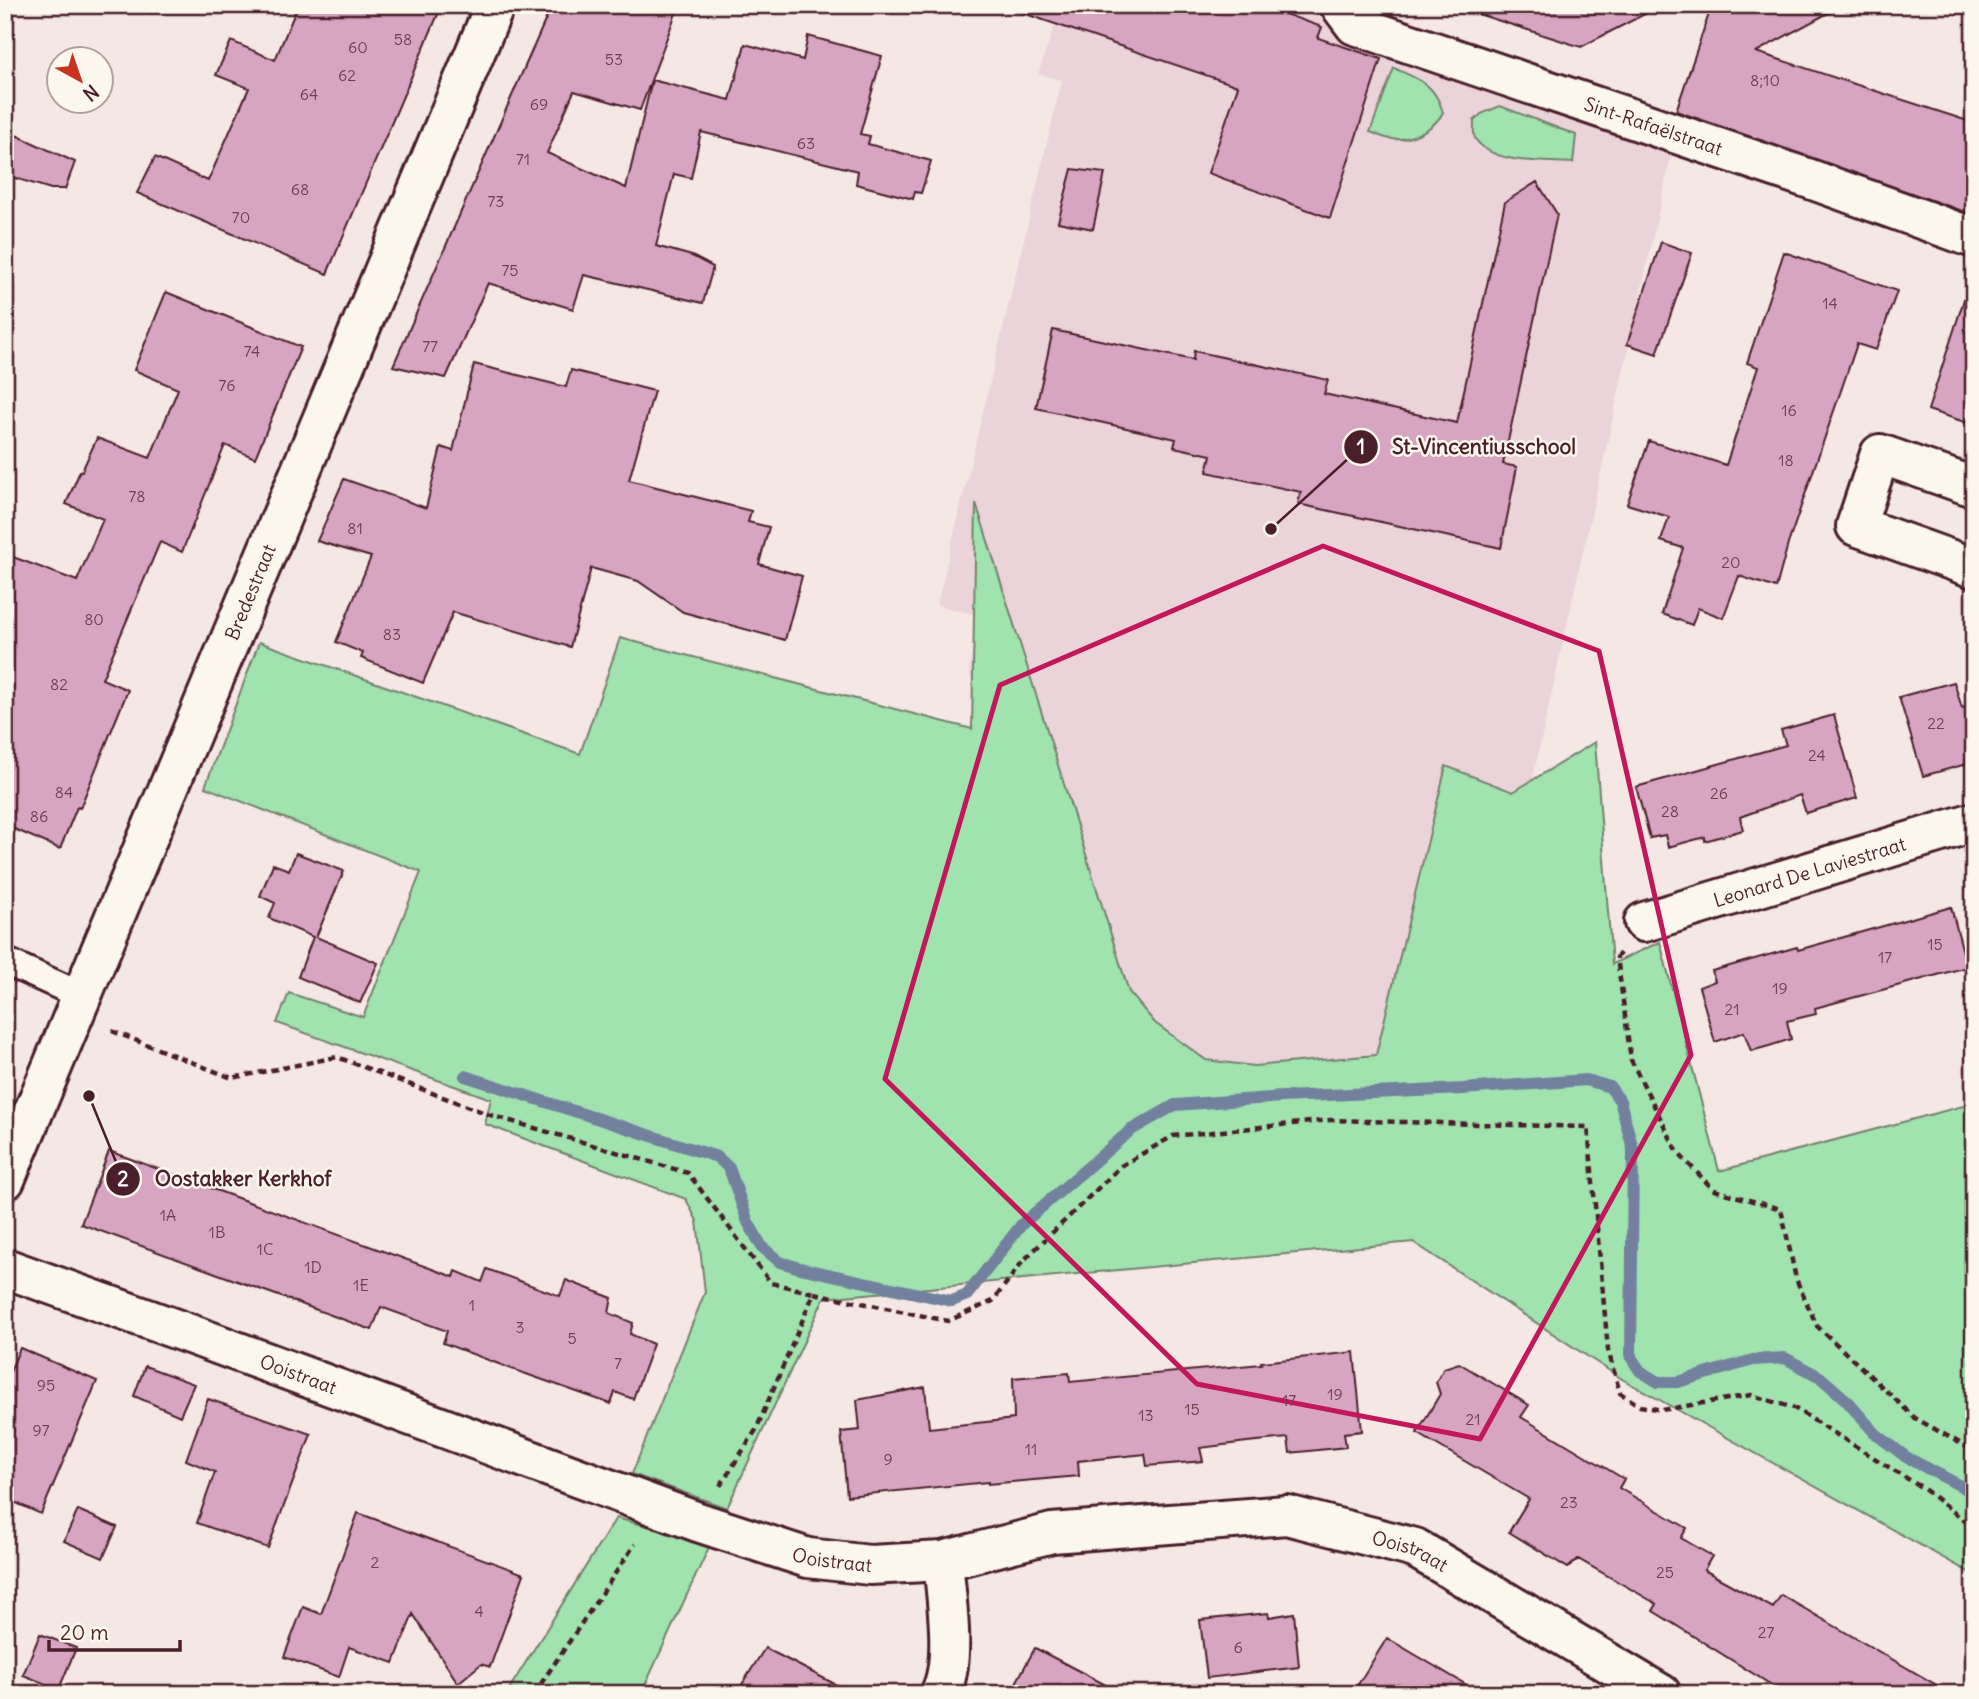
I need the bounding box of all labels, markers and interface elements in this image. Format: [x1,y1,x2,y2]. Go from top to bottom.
house number: 58 [394,29,412,49]
house number: 60 [348,37,368,57]
north arrow [46,46,116,116]
house number: 53 [605,49,623,69]
house number: 62 [338,65,356,85]
house number: 8;10 [1750,70,1780,90]
text: N [78,80,104,106]
house number: 64 [300,84,318,104]
street label: Sint-Rafaëlstraat [1581,91,1726,161]
house number: 69 [530,94,548,114]
house number: 63 [797,133,815,153]
house number: 71 [516,149,530,169]
house number: 68 [291,179,309,199]
house number: 73 [488,191,504,211]
house number: 70 [232,207,250,227]
house number: 75 [501,260,519,280]
house number: 14 [1822,293,1838,313]
house number: 77 [422,336,438,356]
house number: 74 [244,341,260,361]
house number: 76 [219,375,235,395]
house number: 16 [1781,400,1797,420]
callout: St-Vincentiusschool [1343,426,1590,468]
text: 1 [1357,433,1365,460]
text: St-Vincentiusschool [1392,433,1576,460]
house number: 18 [1778,450,1794,470]
house number: 78 [128,486,146,506]
house number: 81 [347,518,363,538]
street label: Bredestraat [219,540,281,644]
house number: 20 [1721,552,1741,572]
house number: 80 [84,609,104,629]
house number: 83 [383,624,401,644]
house number: 82 [50,674,68,694]
house number: 22 [1927,713,1945,733]
house number: 24 [1808,745,1826,765]
house number: 84 [55,782,73,802]
house number: 26 [1710,783,1728,803]
house number: 28 [1661,801,1679,821]
house number: 86 [30,806,48,826]
street label: Leonard De Laviestraat [1711,831,1909,912]
house number: 15 [1927,934,1943,954]
house number: 17 [1878,947,1892,967]
house number: 19 [1772,978,1788,998]
house number: 21 [1724,999,1740,1019]
callout: Oostakker Kerkhof [105,1158,345,1200]
text: 2 [117,1165,129,1192]
text: Oostakker Kerkhof [155,1165,332,1192]
house number: 1A [160,1205,176,1225]
house number: 1B [209,1222,225,1242]
house number: 1C [257,1239,273,1259]
house number: 1D [304,1257,322,1277]
house number: 1E [353,1275,369,1295]
house number: 1 [469,1295,475,1315]
house number: 3 [515,1317,525,1337]
house number: 5 [567,1328,577,1348]
street label: Ooistraat [257,1349,340,1399]
house number: 7 [614,1353,622,1373]
house number: 95 [37,1375,55,1395]
house number: 19 [1327,1384,1343,1404]
house number: 17 [1282,1390,1296,1410]
house number: 15 [1184,1399,1200,1419]
house number: 13 [1138,1405,1154,1425]
house number: 21 [1465,1409,1481,1429]
house number: 97 [32,1420,50,1440]
house number: 11 [1025,1439,1037,1459]
house number: 9 [883,1449,893,1469]
house number: 23 [1560,1492,1578,1512]
street label: Ooistraat [1369,1525,1452,1577]
street label: Ooistraat [789,1542,873,1577]
house number: 2 [371,1552,380,1572]
house number: 25 [1656,1562,1674,1582]
house number: 4 [474,1601,484,1621]
scale bar [49,1608,180,1652]
text: 20 m [60,1619,109,1646]
house number: 27 [1758,1622,1774,1642]
house number: 6 [1233,1637,1243,1657]

